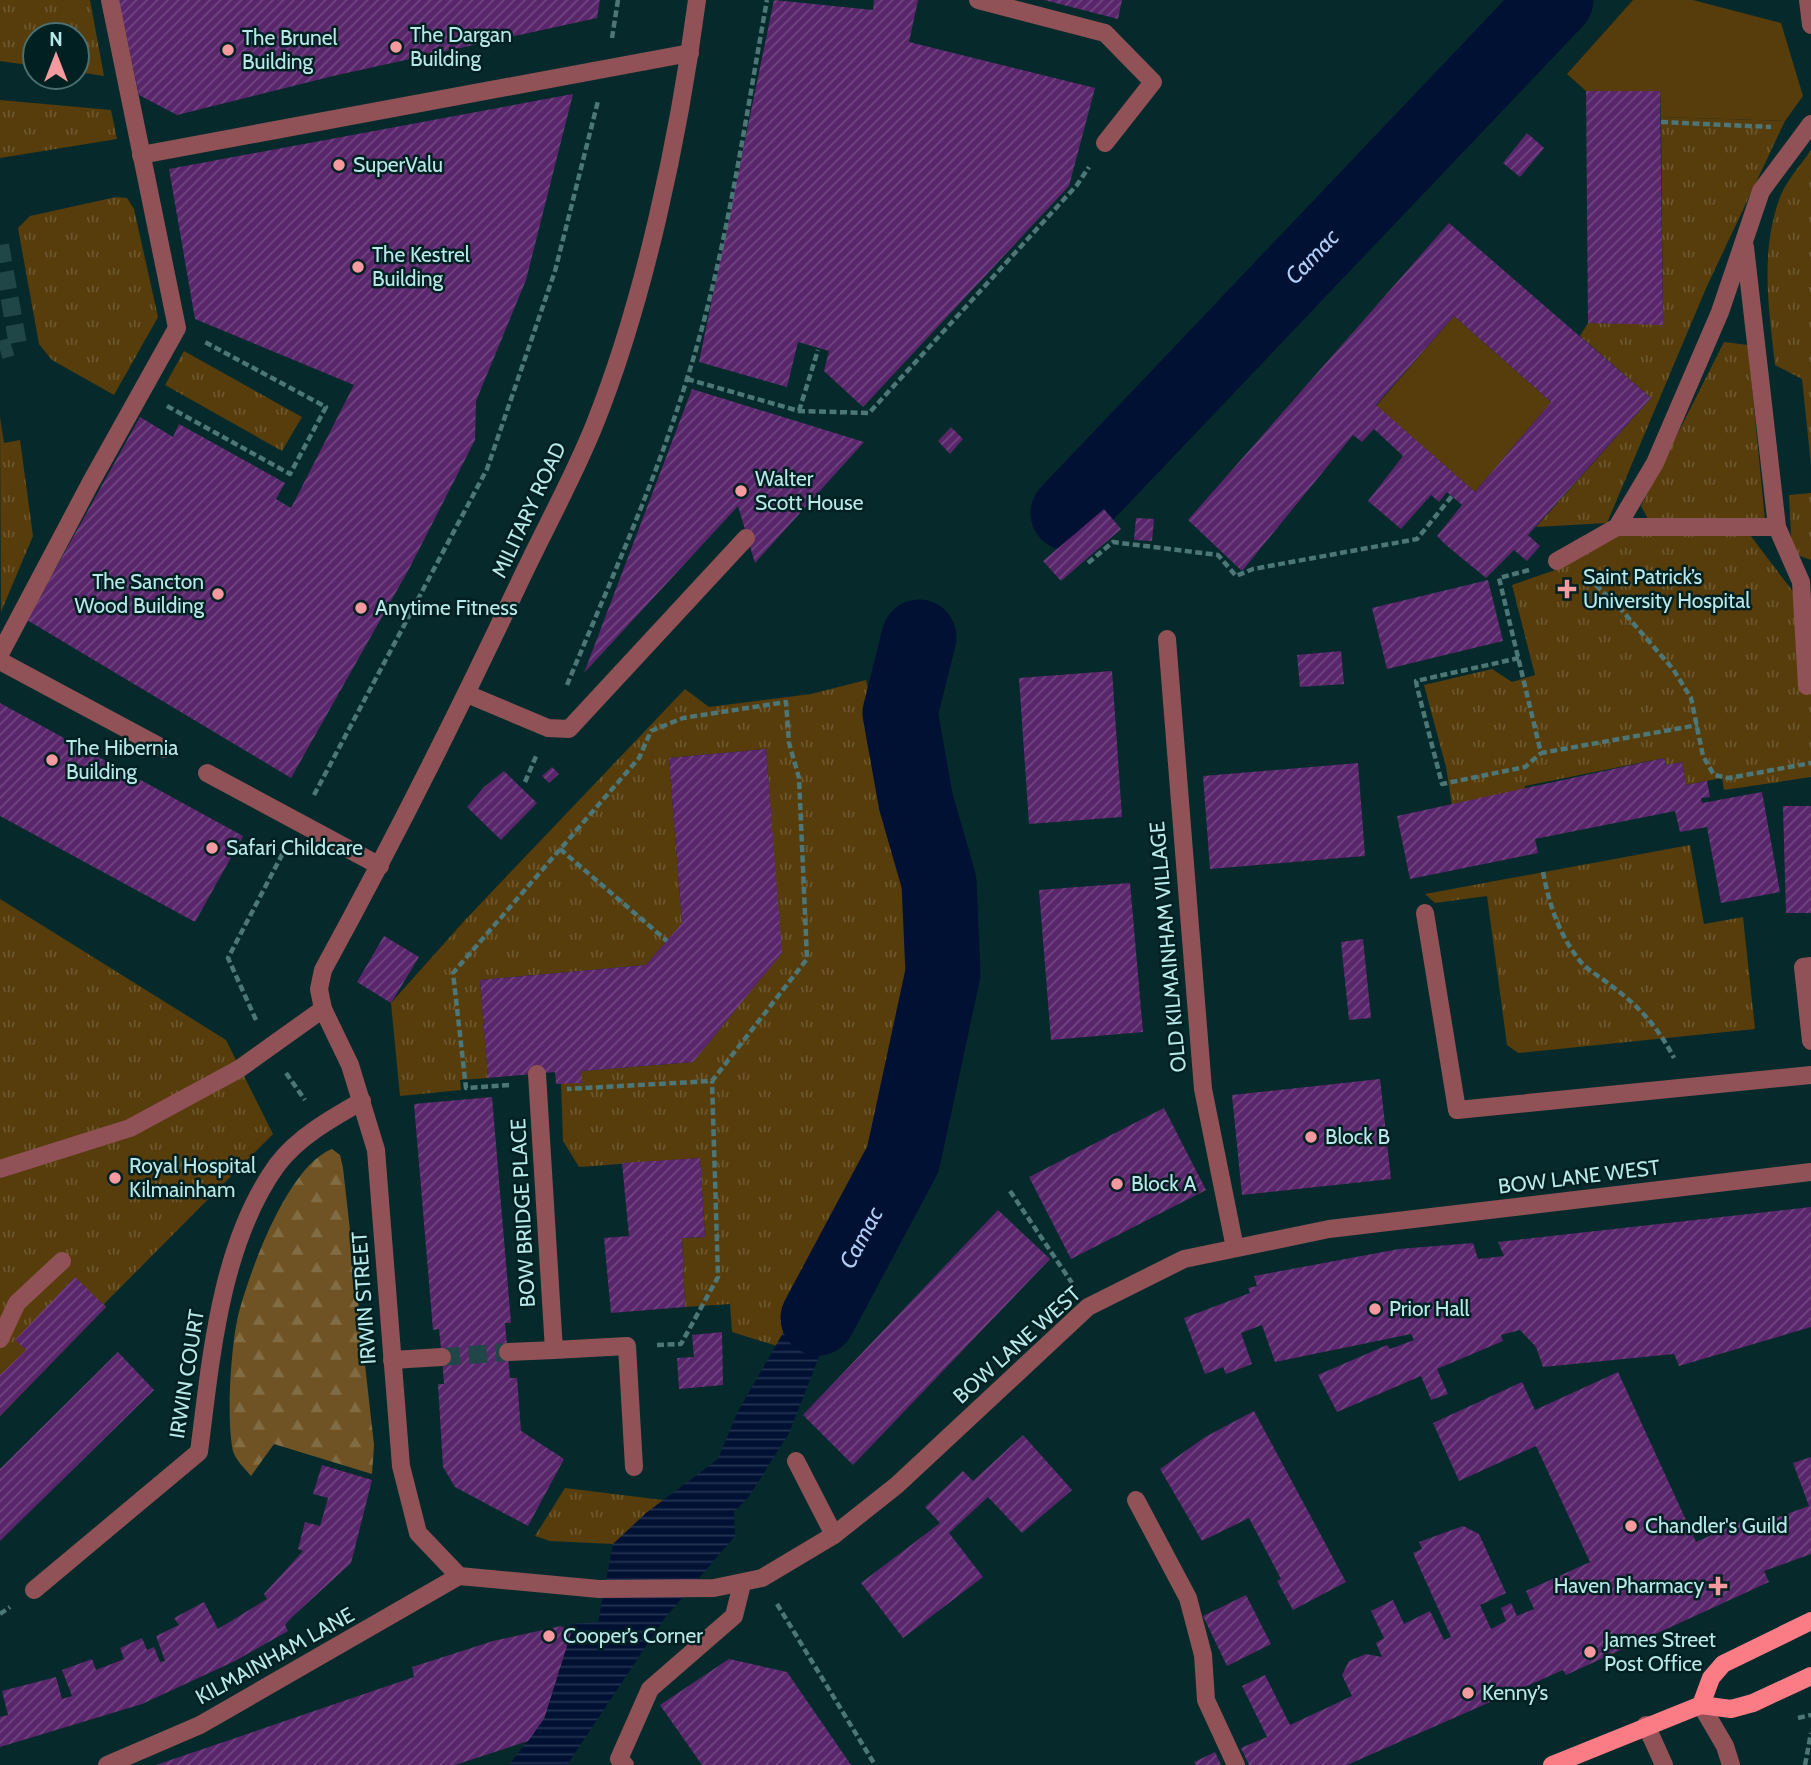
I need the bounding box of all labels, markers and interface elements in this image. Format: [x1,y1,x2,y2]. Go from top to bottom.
north arrow [21,21,91,91]
place label: The Dargan Building [410,22,512,71]
place label: The Brunel Building [242,25,337,74]
text: N [49,28,63,51]
marker: The Dargan Building [388,39,404,55]
marker: The Brunel Building [220,42,236,58]
place label: SuperValu [353,152,443,177]
marker: SuperValu [331,157,347,173]
water label: Camac [1279,223,1345,290]
place label: The Kestrel Building [372,242,470,291]
marker: The Kestrel Building [350,259,366,275]
street label: MILITARY ROAD [486,438,571,582]
place label: Walter Scott House [755,466,864,515]
marker: Walter Scott House [733,483,749,499]
place label: Saint Patrick’s University Hospital [1583,564,1750,613]
place label: The Sancton Wood Building [74,569,205,618]
marker: Saint Patrick’s University Hospital [1557,579,1577,599]
marker: The Sancton Wood Building [210,586,226,602]
place label: Anytime Fitness [375,595,518,620]
marker: Anytime Fitness [353,600,369,616]
place label: The Hibernia Building [66,735,178,784]
marker: The Hibernia Building [44,752,60,768]
street label: OLD KILMAINHAM VILLAGE [1144,821,1191,1074]
place label: Safari Childcare [226,835,363,860]
marker: Safari Childcare [204,840,220,856]
street label: BOW BRIDGE PLACE [505,1118,540,1308]
place label: Block B [1325,1124,1390,1149]
marker: Block B [1303,1129,1319,1145]
place label: Royal Hospital Kilmainham [129,1153,256,1202]
street label: BOW LANE WEST [1497,1154,1661,1199]
marker: Royal Hospital Kilmainham [107,1170,123,1186]
place label: Block A [1131,1171,1196,1196]
marker: Block A [1109,1176,1125,1192]
water label: Camac [833,1202,889,1273]
street label: IRWIN STREET [346,1231,381,1365]
street label: BOW LANE WEST [948,1281,1085,1408]
place label: Prior Hall [1389,1296,1469,1321]
marker: Prior Hall [1367,1301,1383,1317]
street label: IRWIN COURT [164,1308,209,1440]
place label: Chandler's Guild [1645,1513,1788,1538]
marker: Chandler's Guild [1623,1518,1639,1534]
place label: Haven Pharmacy [1554,1573,1704,1598]
marker: Haven Pharmacy [1710,1578,1726,1594]
street label: KILMAINHAM LANE [191,1602,358,1709]
place label: Cooper’s Corner [563,1623,703,1648]
place label: James Street Post Office [1603,1627,1716,1676]
marker: Cooper’s Corner [541,1628,557,1644]
marker: James Street Post Office [1582,1644,1598,1660]
place label: Kenny’s [1482,1680,1548,1705]
marker: Kenny’s [1460,1685,1476,1701]

